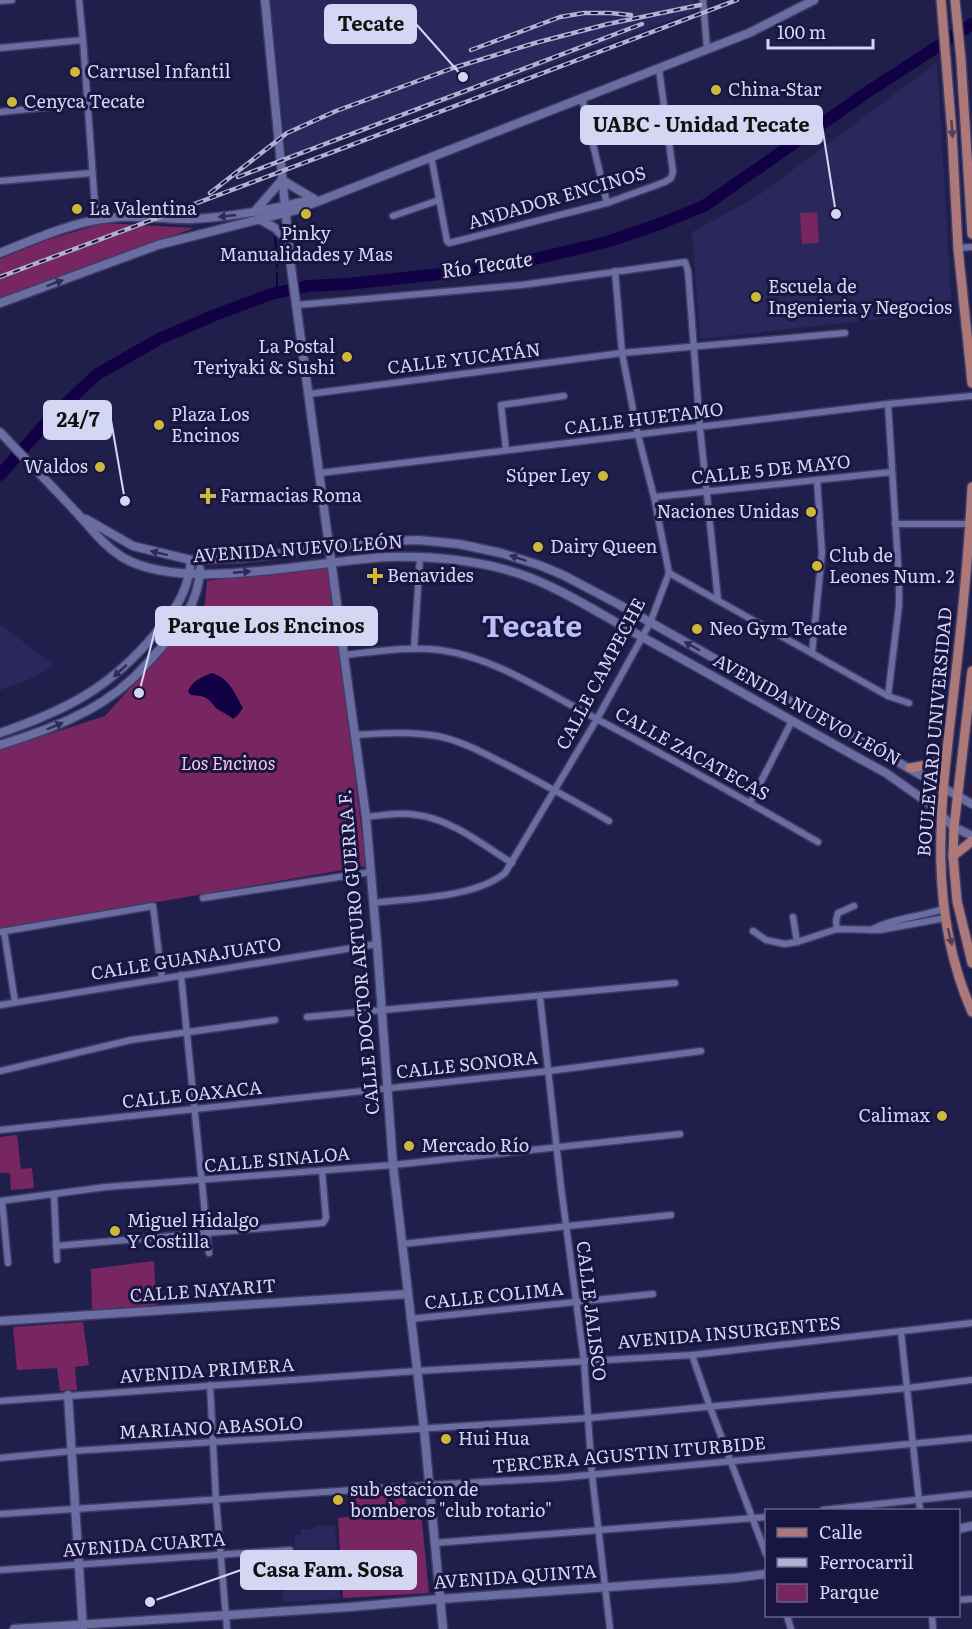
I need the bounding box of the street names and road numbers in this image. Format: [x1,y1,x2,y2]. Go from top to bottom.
street label: ANDADOR ENCINOS [464,158,649,235]
street label: CALLE YUCATÁN [386,335,542,380]
street label: CALLE HUETAMO [563,394,725,441]
street label: CALLE 5 DE MAYO [690,447,852,490]
street label: AVENIDA NUEVO LEÓN [192,527,404,568]
street label: CALLE CAMPECHE [548,593,651,754]
street label: BOULEVARD UNIVERSIDAD [909,606,958,858]
street label: AVENIDA NUEVO LEÓN [709,646,906,772]
street label: CALLE ZACATECAS [611,699,775,806]
street label: CALLE DOCTOR ARTURO GUERRA F. [330,788,385,1116]
street label: CALLE GUANAJUATO [89,929,283,986]
street label: CALLE SONORA [394,1043,539,1084]
street label: CALLE OAXACA [121,1073,263,1114]
street label: CALLE SINALOA [203,1139,351,1178]
street label: CALLE JALISCO [570,1239,614,1382]
street label: CALLE NAYARIT [129,1271,277,1308]
street label: CALLE COLIMA [423,1274,565,1315]
street label: AVENIDA INSURGENTES [616,1308,842,1355]
street label: AVENIDA PRIMERA [119,1350,295,1389]
street label: MARIANO ABASOLO [118,1408,304,1445]
street label: TERCERA AGUSTIN ITURBIDE [491,1428,767,1479]
street label: AVENIDA CUARTA [61,1524,226,1563]
street label: AVENIDA QUINTA [432,1556,597,1595]

